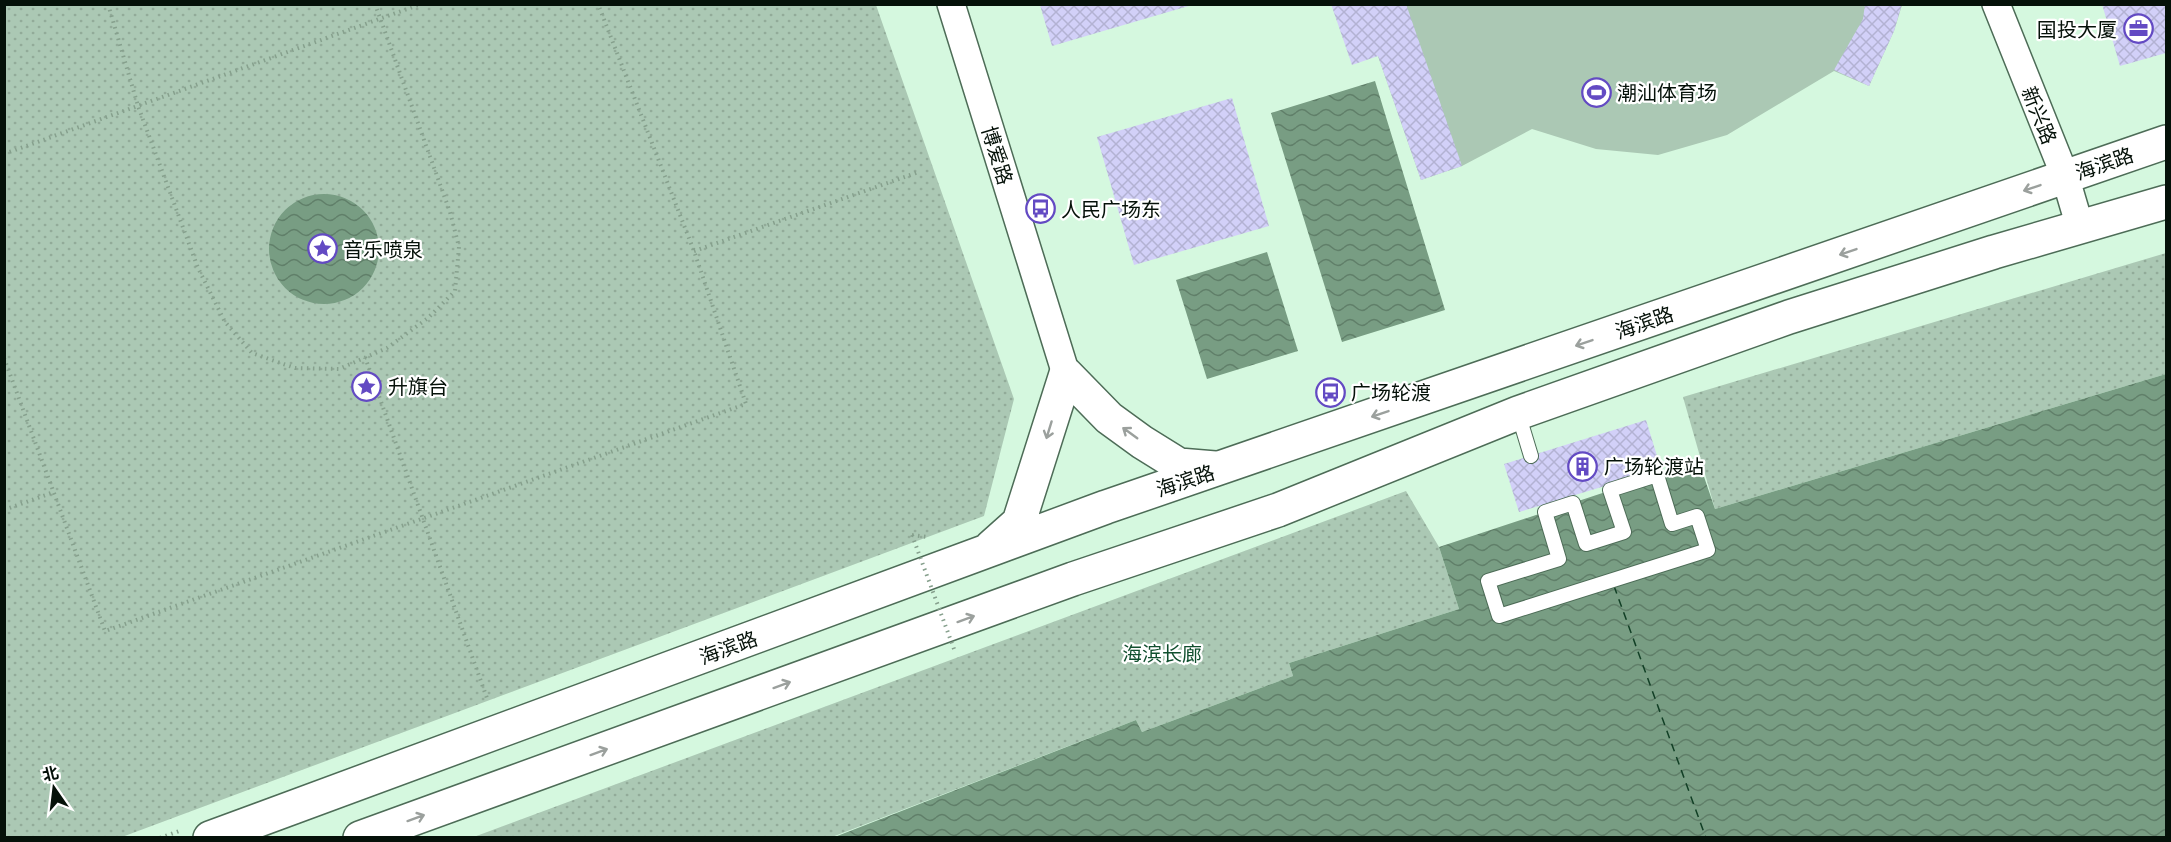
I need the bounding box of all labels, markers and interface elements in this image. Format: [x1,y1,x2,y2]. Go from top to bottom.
office icon: 国投大厦 [2122,13,2154,45]
place label: 国投大厦 [2037,17,2117,41]
sports icon: 潮汕体育场 [1580,76,1612,108]
place label: 潮汕体育场 [1617,80,1717,104]
street label: 新兴路 [2018,83,2062,147]
street label: 博爱路 [978,123,1018,187]
street label: 海滨路 [2072,142,2136,184]
one-way arrow [2023,183,2042,194]
bus stop icon: 人民广场东 [1024,193,1056,225]
place label: 人民广场东 [1061,197,1161,221]
place icon: 音乐喷泉 [306,233,338,265]
place label: 音乐喷泉 [343,237,423,261]
one-way arrow [1839,247,1857,258]
street label: 海滨路 [1612,301,1676,343]
one-way arrow [1575,339,1594,350]
place icon: 升旗台 [351,370,383,402]
place label: 升旗台 [388,374,448,398]
bus stop icon: 广场轮渡 [1314,376,1346,408]
place label: 广场轮渡 [1351,380,1431,404]
one-way arrow [1371,409,1390,420]
one-way arrow [1043,420,1054,439]
one-way arrow [1122,427,1138,439]
building icon: 广场轮渡站 [1567,450,1599,482]
place label: 广场轮渡站 [1604,454,1704,478]
street label: 海滨路 [1153,459,1217,501]
one-way arrow [956,613,975,624]
street label: 海滨路 [696,625,760,669]
park label: 海滨长廊 [1122,641,1202,665]
one-way arrow [773,679,791,690]
one-way arrow [589,745,608,756]
north arrow [24,758,84,818]
text: 北 [40,762,60,784]
one-way arrow [406,811,424,822]

